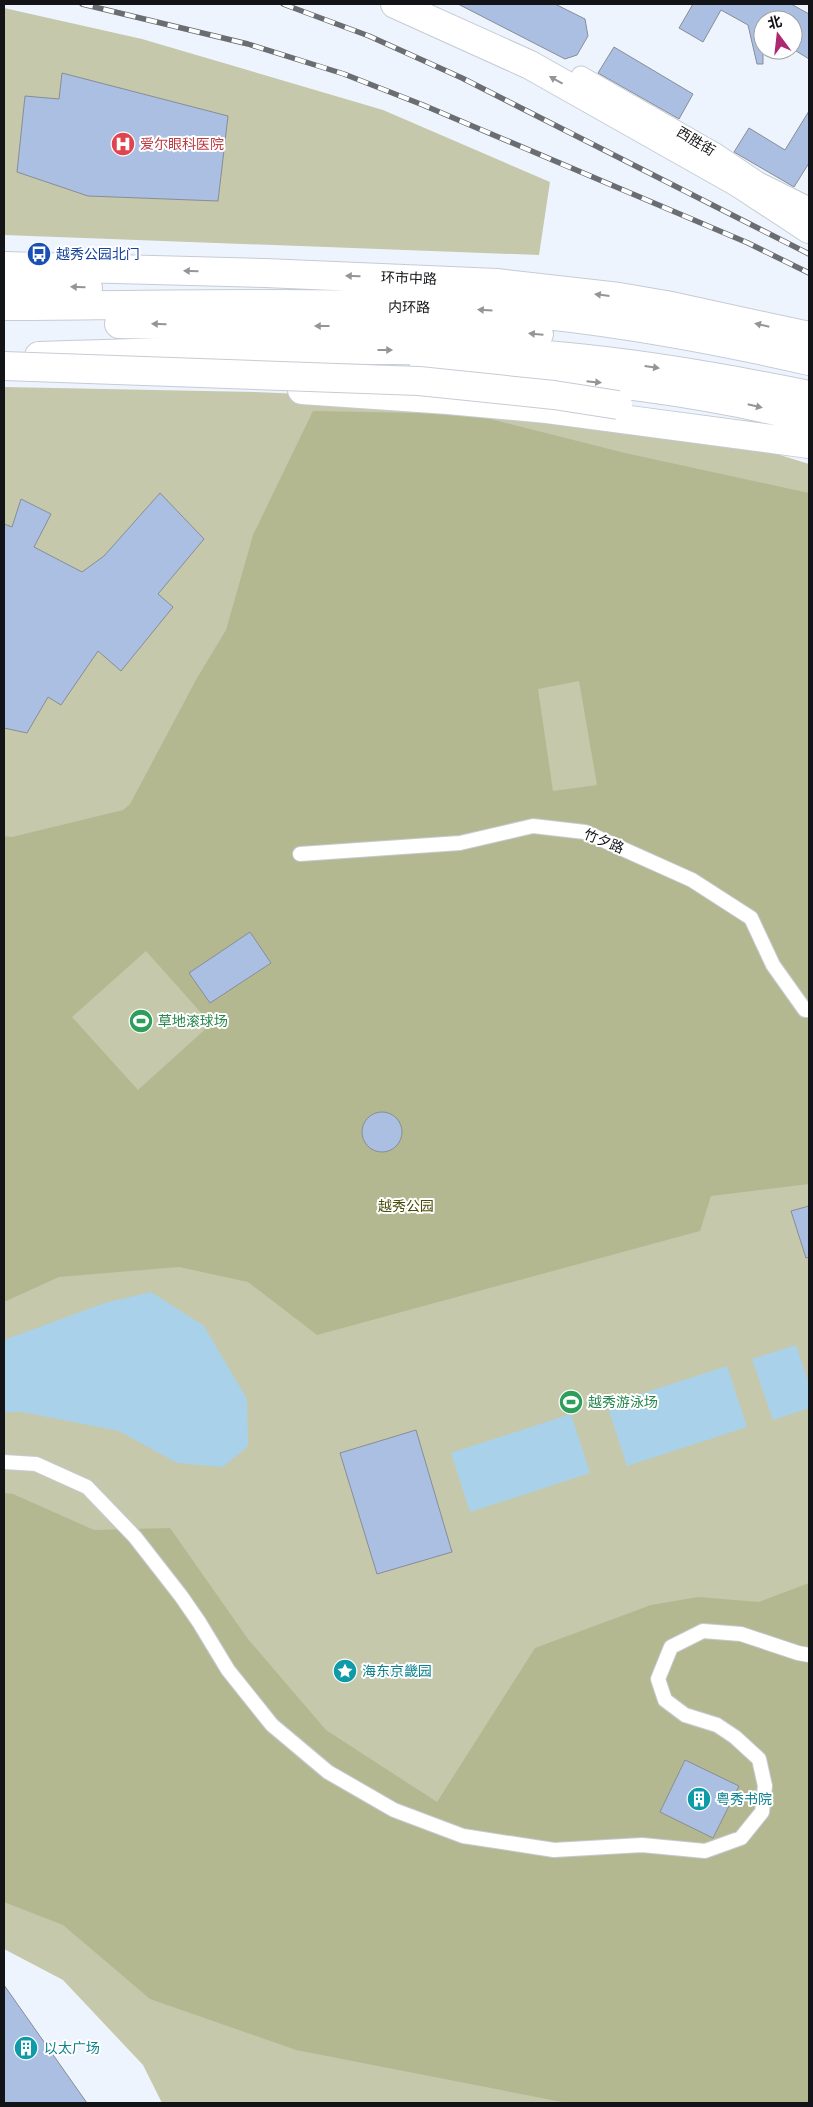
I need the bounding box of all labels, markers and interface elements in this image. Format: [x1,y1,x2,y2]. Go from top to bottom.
north arrow [753,10,803,60]
text: 北 [766,13,783,32]
one-way arrow [550,75,563,84]
street label: 西胜街 [674,123,718,159]
hospital icon: 爱尔眼科医院 [110,131,136,157]
place label: 爱尔眼科医院 [140,136,224,152]
bus stop icon: 越秀公园北门 [26,241,52,267]
place label: 越秀公园北门 [56,246,140,262]
one-way arrow [182,266,198,274]
street label: 环市中路 [381,269,437,287]
one-way arrow [345,272,361,280]
one-way arrow [70,283,86,291]
one-way arrow [594,290,610,298]
street label: 内环路 [388,299,430,315]
one-way arrow [477,306,493,314]
one-way arrow [151,320,167,328]
one-way arrow [754,321,769,329]
one-way arrow [313,322,329,330]
one-way arrow [528,329,544,337]
one-way arrow [377,346,393,354]
one-way arrow [644,364,660,372]
one-way arrow [587,378,603,386]
one-way arrow [747,402,763,410]
street label: 竹夕路 [582,826,626,856]
sports icon: 草地滚球场 [128,1008,154,1034]
place label: 草地滚球场 [158,1013,228,1029]
park label: 越秀公园 [378,1198,434,1214]
sports icon: 越秀游泳场 [558,1389,584,1415]
place label: 越秀游泳场 [588,1394,658,1410]
place icon: 海东京畿园 [332,1658,358,1684]
place label: 海东京畿园 [362,1663,432,1679]
building icon: 粤秀书院 [686,1786,712,1812]
place label: 粤秀书院 [716,1791,772,1807]
building icon: 以太广场 [13,2035,39,2061]
place label: 以太广场 [44,2040,100,2056]

